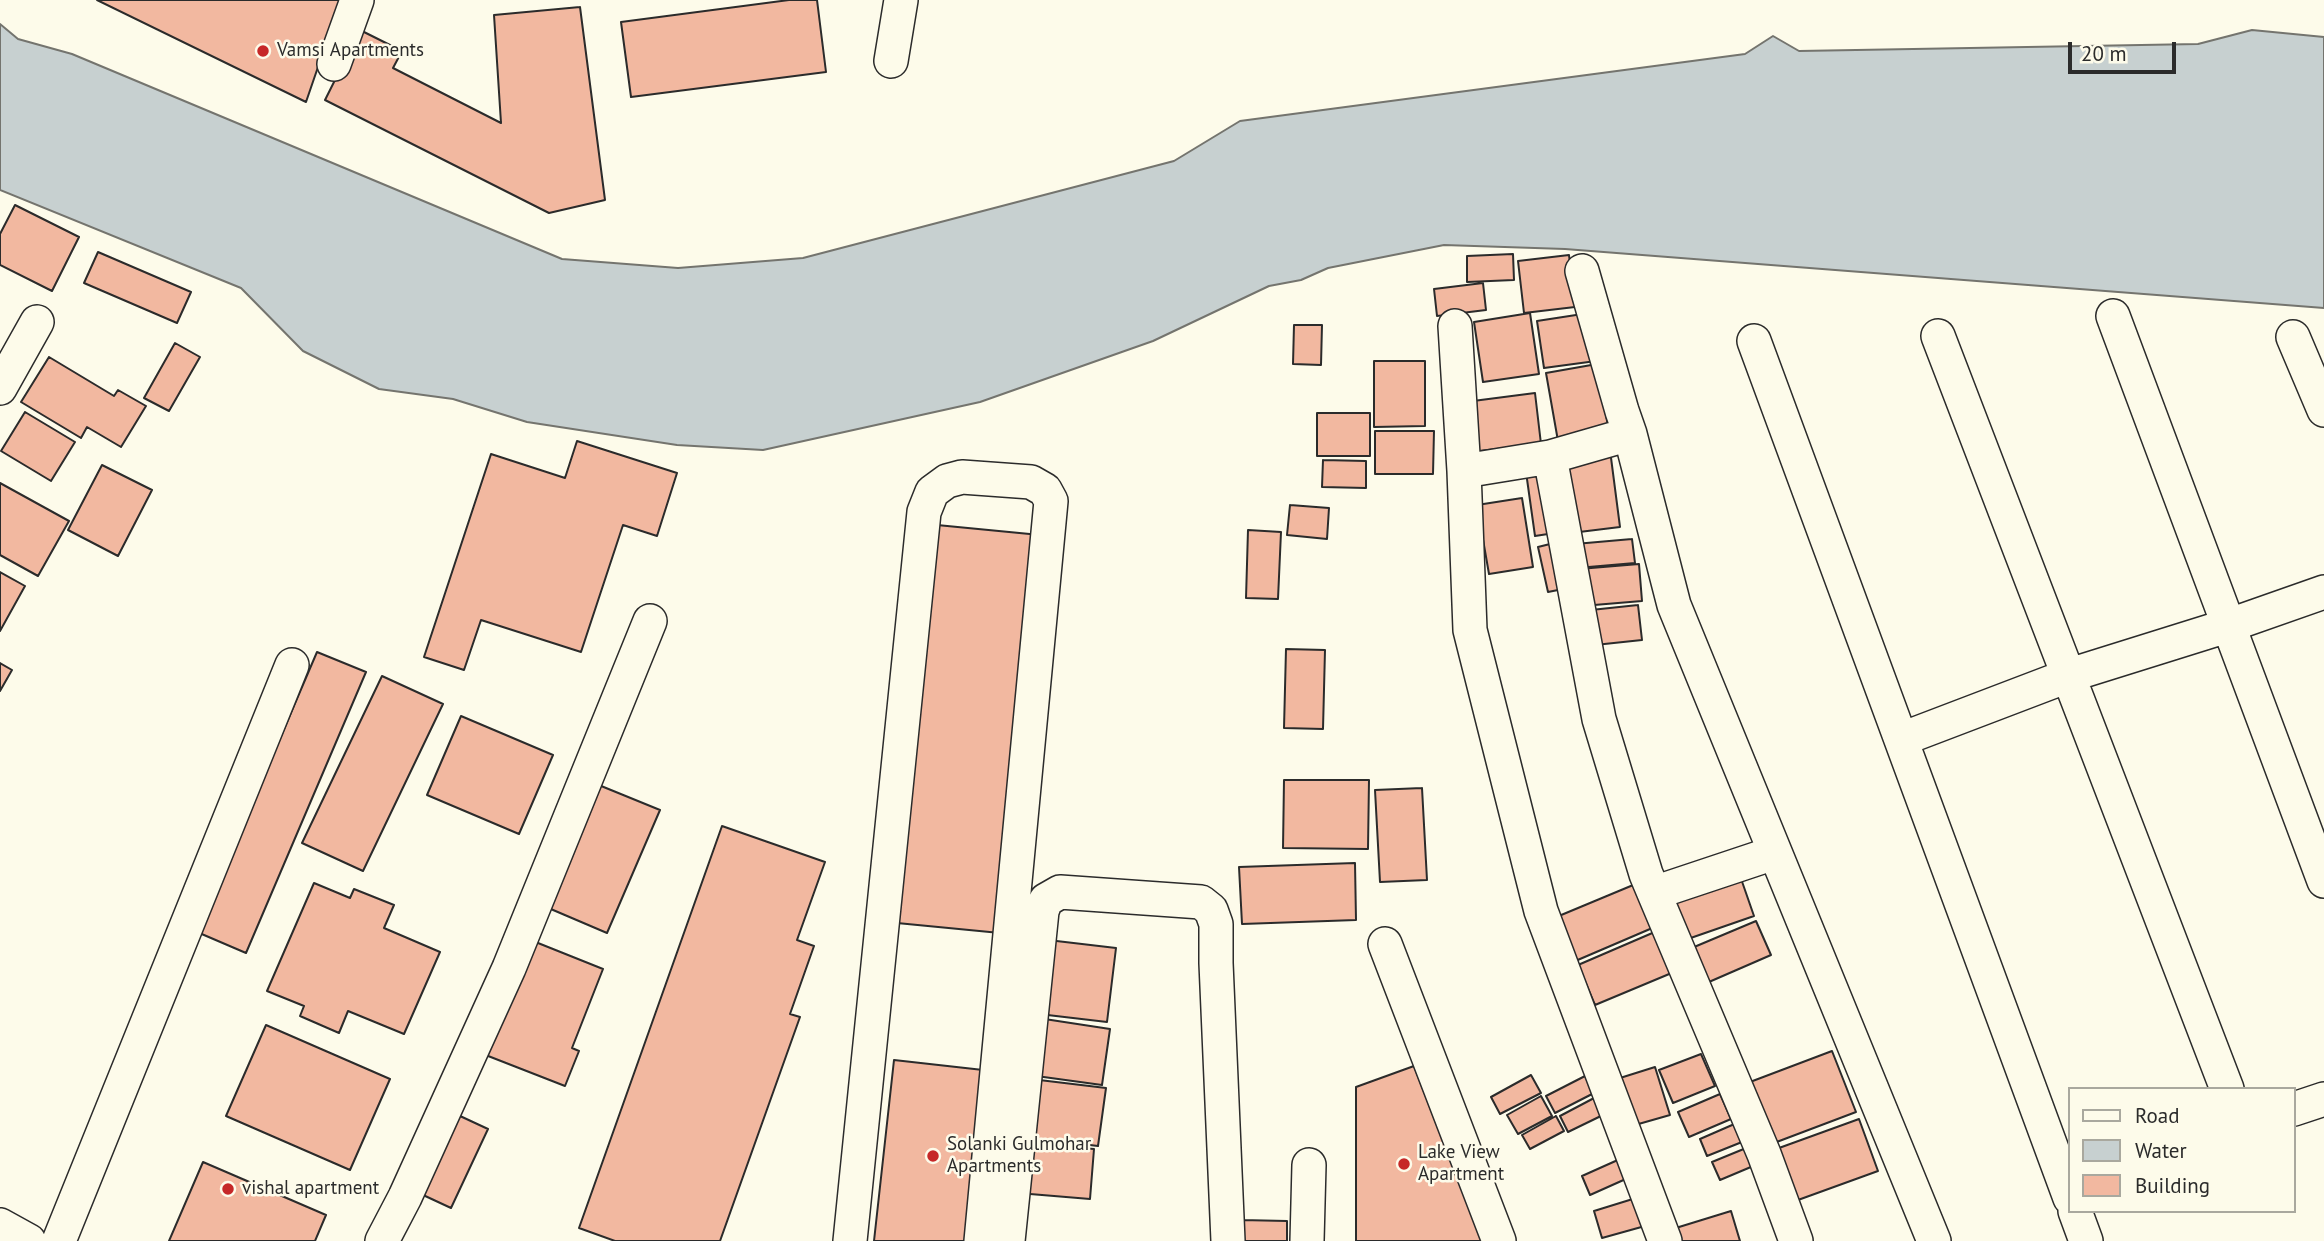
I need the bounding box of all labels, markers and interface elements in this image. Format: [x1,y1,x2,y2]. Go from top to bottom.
scale bar [2072,28,2180,72]
place label: Vamsi Apartments [277,40,424,62]
text: 20 m [2081,40,2127,67]
marker: Vamsi Apartments [255,43,271,59]
legend [2068,1087,2296,1213]
text: Road [2135,1102,2179,1129]
place label: Solanki Gulmohar Apartments [947,1134,1091,1178]
text: Water [2135,1137,2187,1164]
place label: Lake View Apartment [1418,1142,1504,1186]
marker: Solanki Gulmohar Apartments [925,1148,941,1164]
marker: Lake View Apartment [1396,1156,1412,1172]
text: Building [2135,1172,2210,1199]
place label: vishal apartment [242,1178,379,1200]
marker: vishal apartment [220,1181,236,1197]

